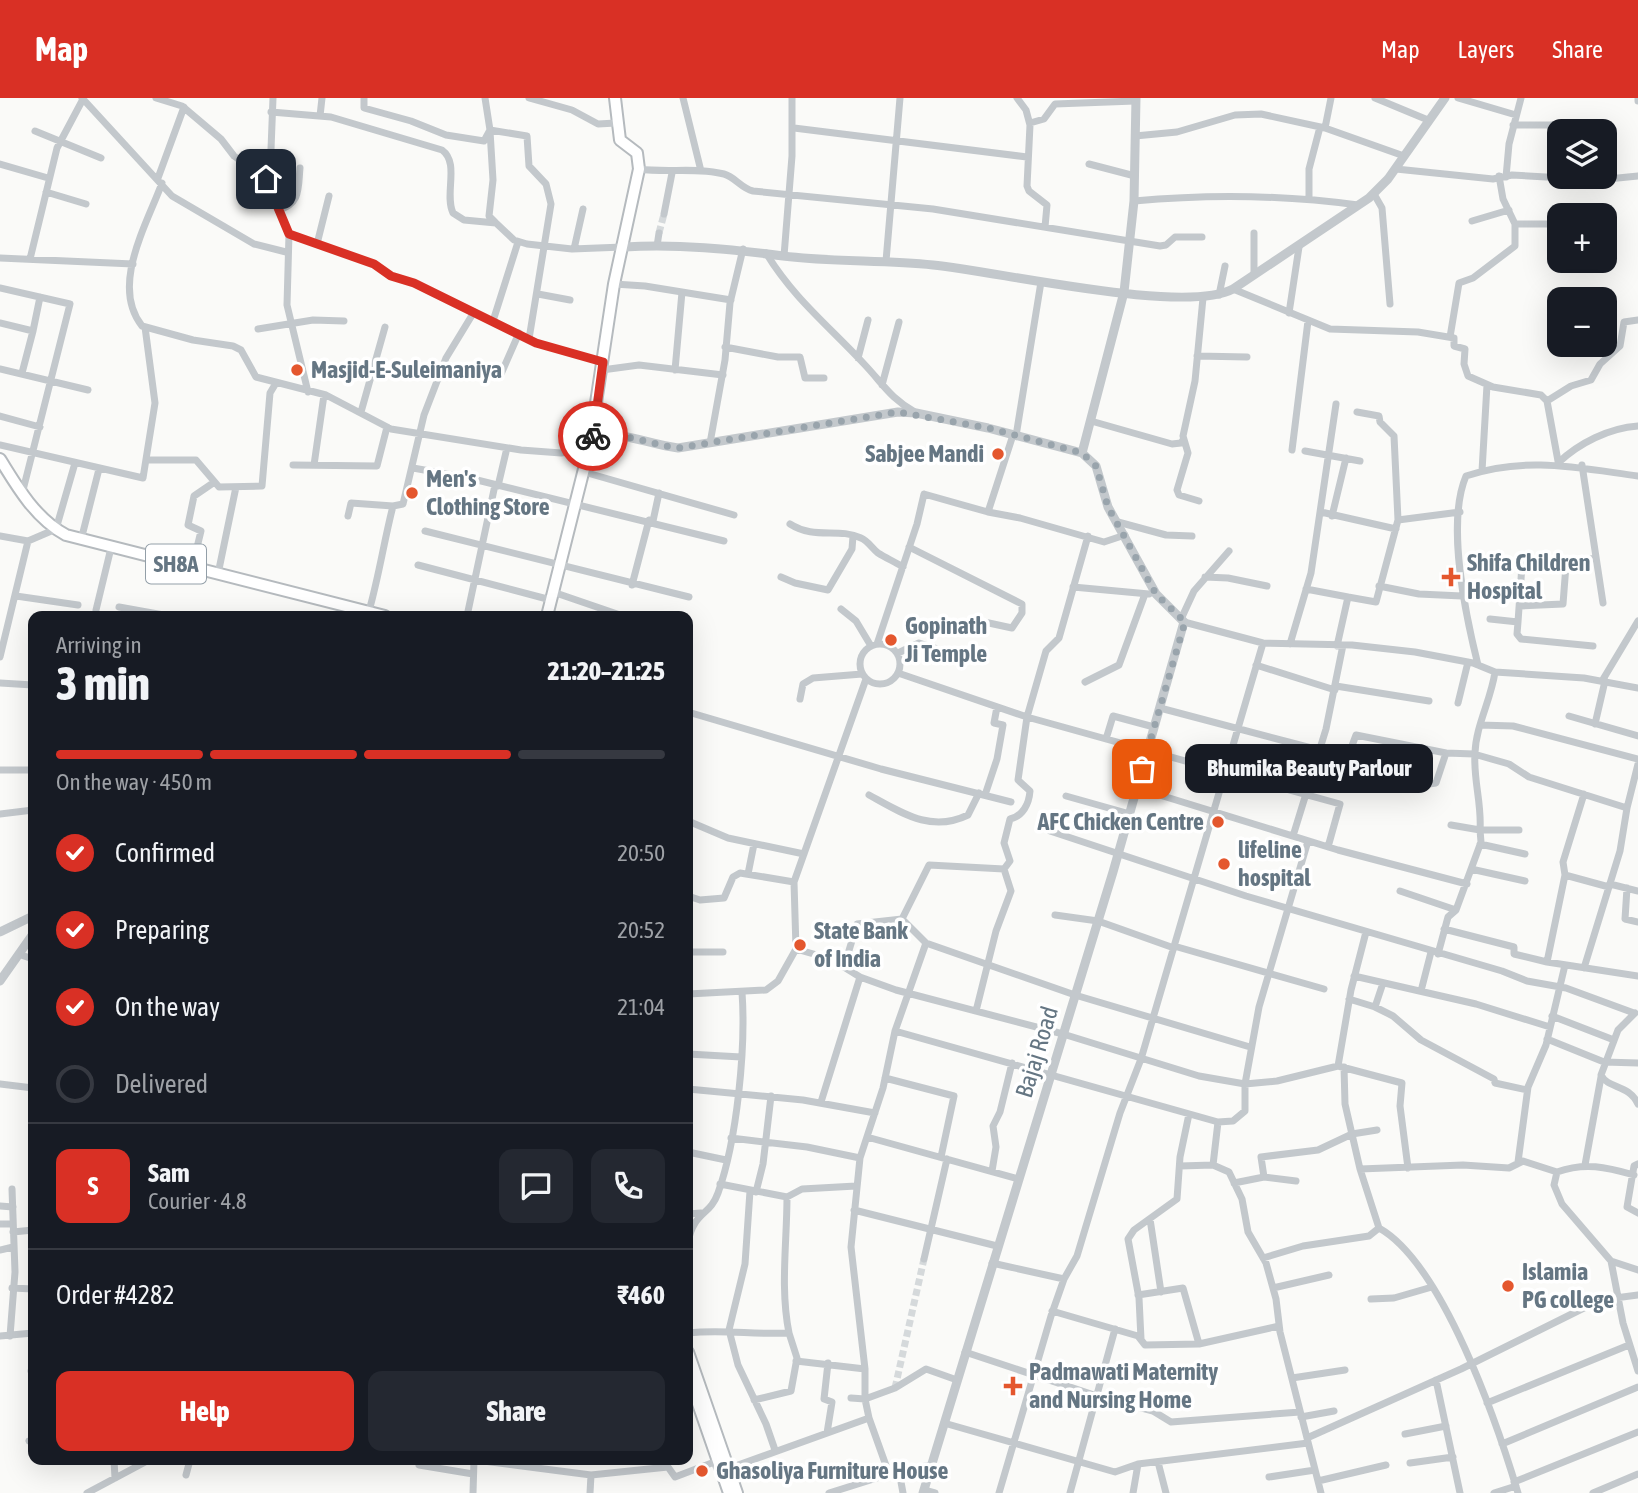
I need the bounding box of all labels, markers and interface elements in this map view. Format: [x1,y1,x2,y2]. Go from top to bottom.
text: Map [35,30,88,68]
text: Map [1381,36,1420,63]
text: Layers [1458,36,1514,63]
text: Share [1552,36,1603,63]
map controls [1547,119,1617,357]
button: layers [1547,119,1617,189]
pin [236,149,296,209]
icon: home [247,160,285,198]
button: + [1547,203,1617,273]
button: − [1547,287,1617,357]
place label: Masjid-E-Suleimaniya [311,356,502,383]
marker: Masjid-E-Suleimaniya [289,362,305,378]
courier [558,401,628,471]
icon: bike [574,417,612,455]
place label: Sabjee Mandi [865,440,984,467]
marker: Sabjee Mandi [990,446,1006,462]
place label: Men's Clothing Store [426,465,550,520]
marker: Men's Clothing Store [404,485,420,501]
road number: SH8A [146,544,206,584]
place label: Shifa Children Hospital [1467,549,1590,604]
marker: Shifa Children Hospital [1441,567,1461,587]
place label: Gopinath Ji Temple [904,612,987,667]
text: Arriving in [56,632,142,658]
marker: Gopinath Ji Temple [883,632,899,648]
text: 21:20–21:25 [548,656,665,686]
text: 3 min [56,657,150,710]
pin [1112,739,1172,799]
callout: Bhumika Beauty Parlour [1184,744,1432,794]
icon: bag [1123,750,1161,788]
text: Bhumika Beauty Parlour [1207,755,1411,781]
text: On the way · 450 m [56,769,212,795]
place label: AFC Chicken Centre [1037,808,1204,835]
marker: AFC Chicken Centre [1210,814,1226,830]
icon: check [56,834,94,872]
place label: lifeline hospital [1238,836,1311,891]
text: Confirmed [115,838,215,868]
text: 20:50 [617,840,665,866]
marker: lifeline hospital [1216,856,1232,872]
icon: check [56,911,94,949]
text: Preparing [115,915,209,945]
text: 20:52 [617,917,665,943]
place label: State Bank of India [814,917,908,972]
marker: State Bank of India [792,937,808,953]
icon: check [56,988,94,1026]
text: On the way [115,992,220,1022]
text: 21:04 [617,994,665,1020]
street label: Bajaj Road [1010,1003,1063,1101]
text: Delivered [115,1069,208,1099]
button: chat [499,1149,573,1223]
button: phone [591,1149,665,1223]
text: Sam [148,1158,190,1188]
text: S [88,1171,98,1201]
text: Courier · 4.8 [148,1188,247,1214]
place label: Islamia PG college [1522,1258,1614,1313]
marker: Islamia PG college [1500,1278,1516,1294]
text: Order #4282 [56,1280,175,1310]
text: ₹460 [617,1280,665,1310]
place label: Padmawati Maternity and Nursing Home [1029,1358,1218,1413]
button: Help [56,1371,354,1451]
button: Share [368,1371,665,1451]
marker: Padmawati Maternity and Nursing Home [1003,1376,1023,1396]
place label: Ghasoliya Furniture House [716,1457,949,1484]
marker: Ghasoliya Furniture House [694,1463,710,1479]

